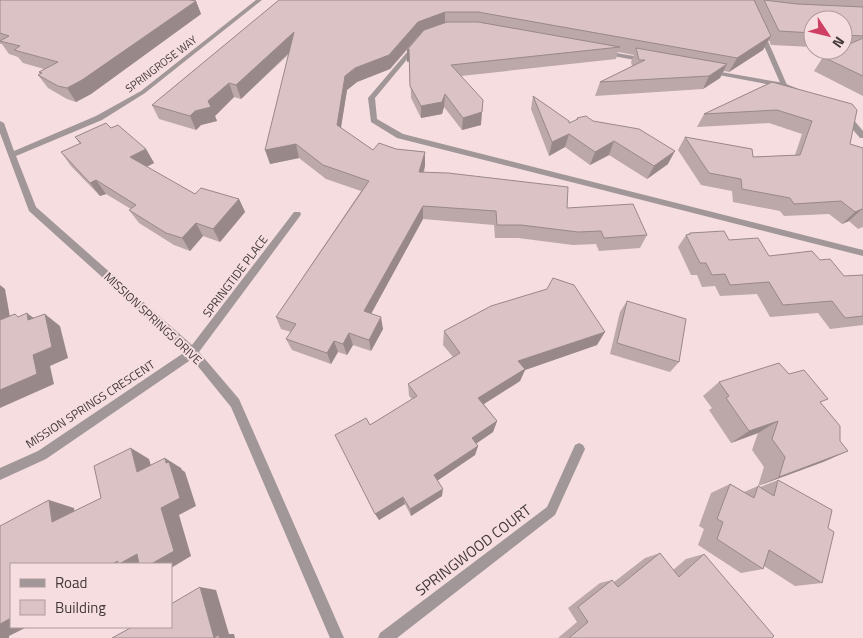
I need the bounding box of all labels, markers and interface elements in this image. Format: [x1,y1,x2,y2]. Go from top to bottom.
north arrow [803,10,853,60]
street label: SPRINGROSE WAY [122,32,200,96]
text: N [828,33,850,53]
street label: SPRINGTIDE PLACE [198,231,273,321]
street label: MISSION SPRINGS DRIVE [100,267,207,369]
street label: MISSION SPRINGS CRESCENT [22,355,159,453]
street label: SPRINGWOOD COURT [410,499,536,601]
legend [10,563,172,628]
text: Road [55,571,87,594]
text: Building [55,596,106,619]

